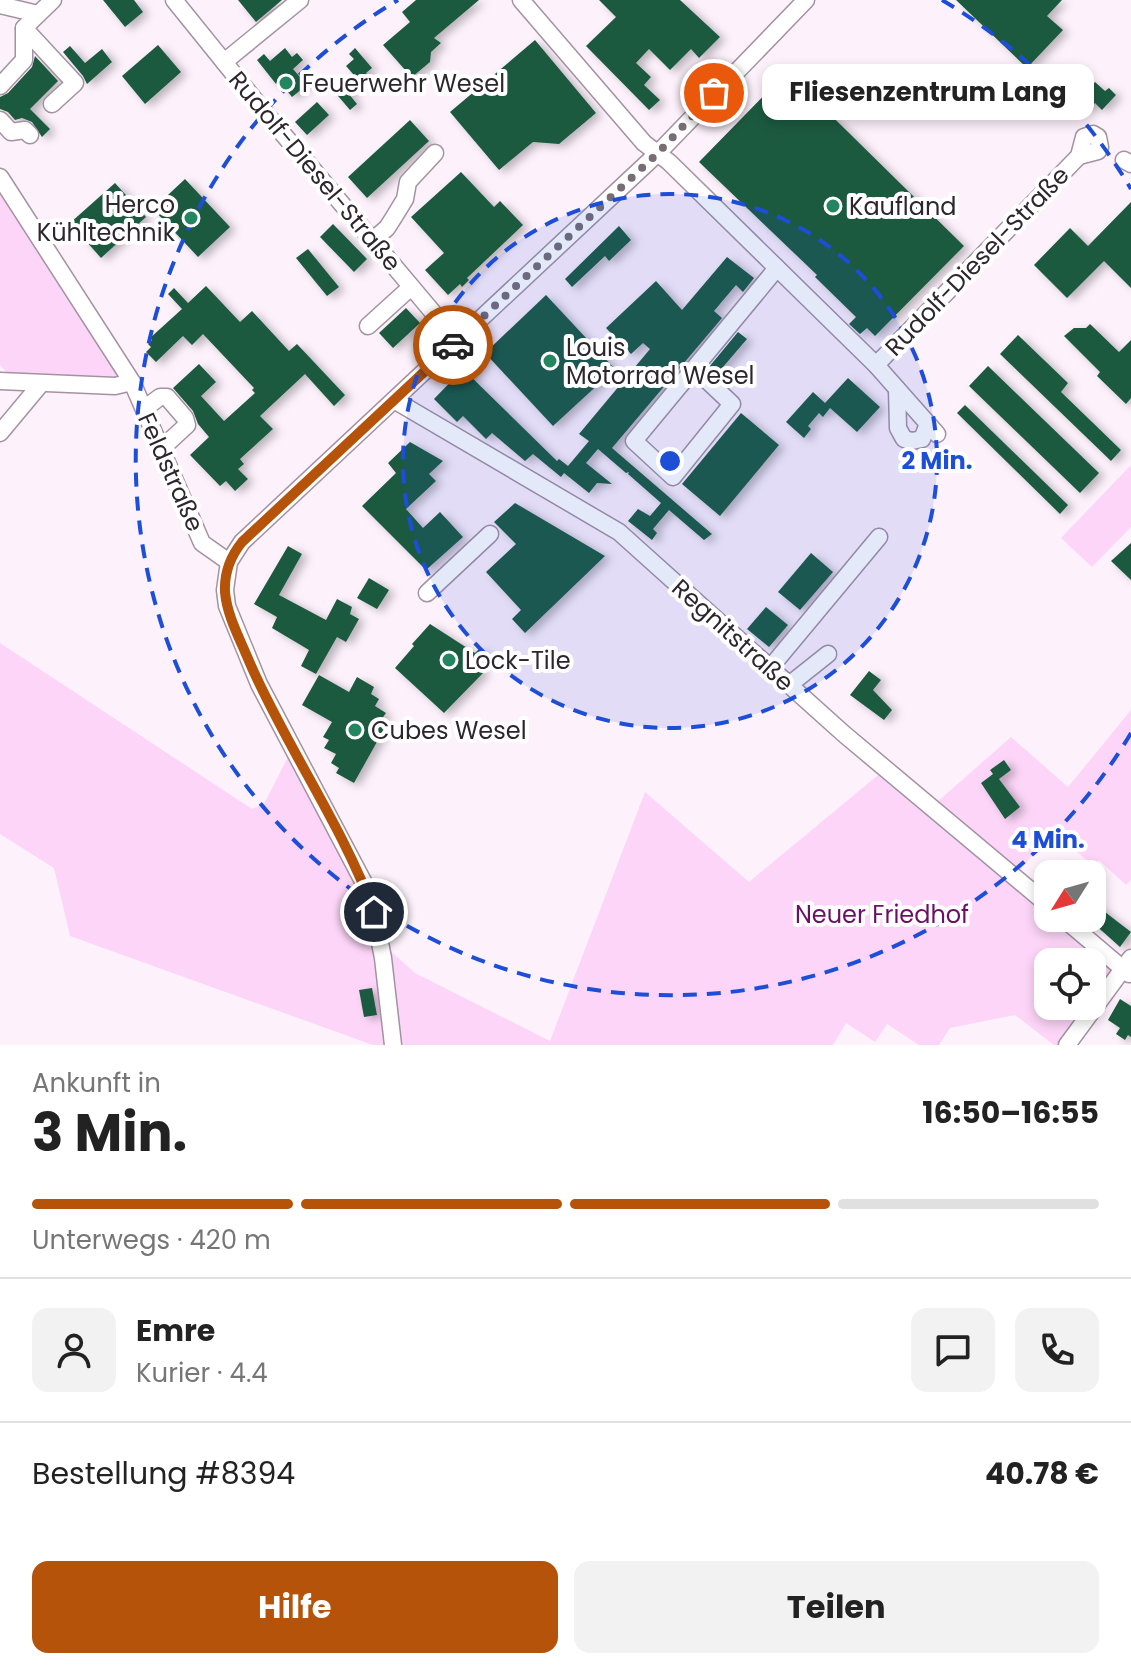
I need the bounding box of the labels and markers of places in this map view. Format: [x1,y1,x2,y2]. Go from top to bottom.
pin [680,59,748,127]
callout: Fliesenzentrum Lang [762,65,1094,121]
place label: Feuerwehr Wesel [302,67,505,100]
marker: Feuerwehr Wesel [277,74,295,92]
place label: Herco Kühltechnik [37,188,176,249]
place label: Kaufland [849,190,957,223]
marker: Kaufland [824,197,842,215]
marker: Herco Kühltechnik [182,209,200,227]
place label: Louis Motorrad Wesel [566,331,755,392]
marker: Louis Motorrad Wesel [541,352,559,370]
centre of rings [656,447,684,475]
place label: Lock-Tile [465,644,571,677]
marker: Lock-Tile [440,651,458,669]
place label: Cubes Wesel [371,714,527,747]
marker: Cubes Wesel [346,721,364,739]
pin [340,878,408,946]

